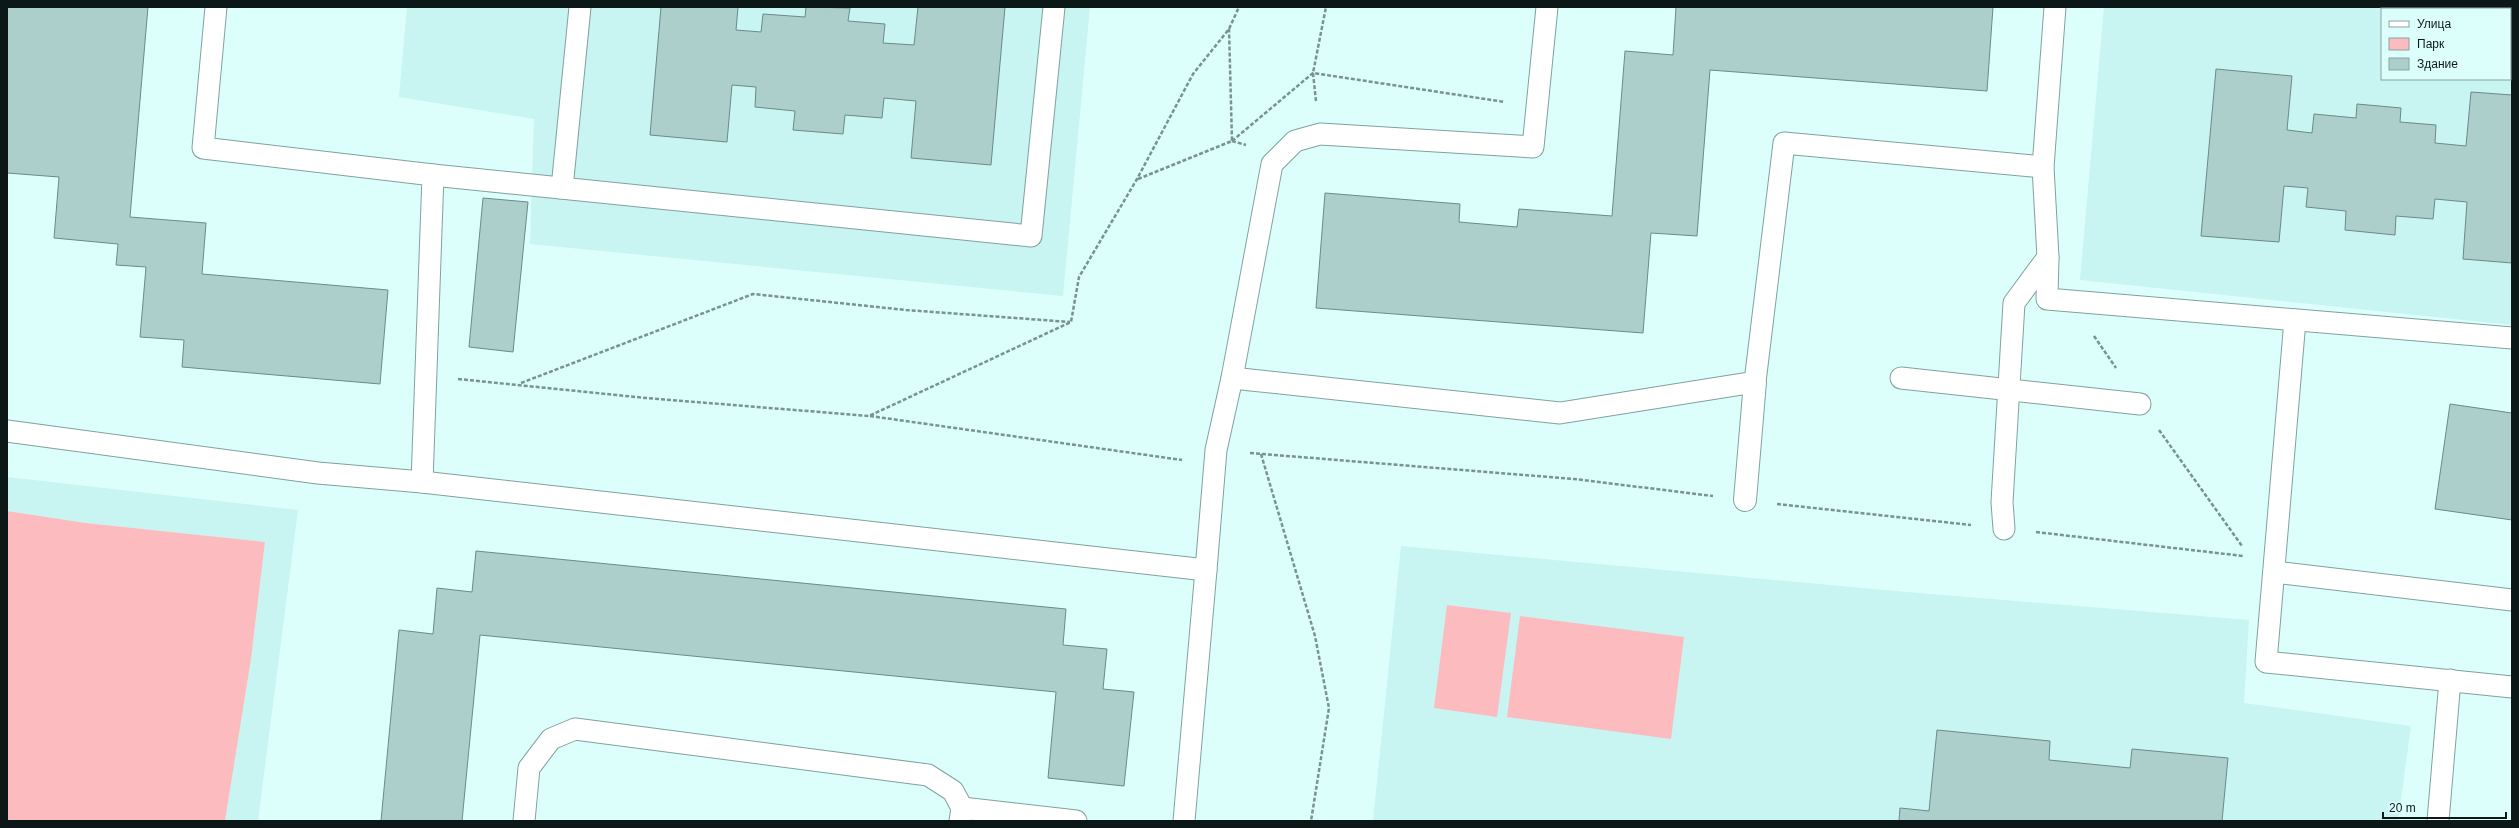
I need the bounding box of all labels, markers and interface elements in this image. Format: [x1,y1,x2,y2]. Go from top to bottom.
legend [2381,8,2511,80]
text: Улица [2417,17,2451,31]
text: Парк [2417,37,2445,51]
text: Здание [2417,57,2458,71]
scale bar [2383,794,2506,820]
text: 20 m [2389,801,2416,815]

